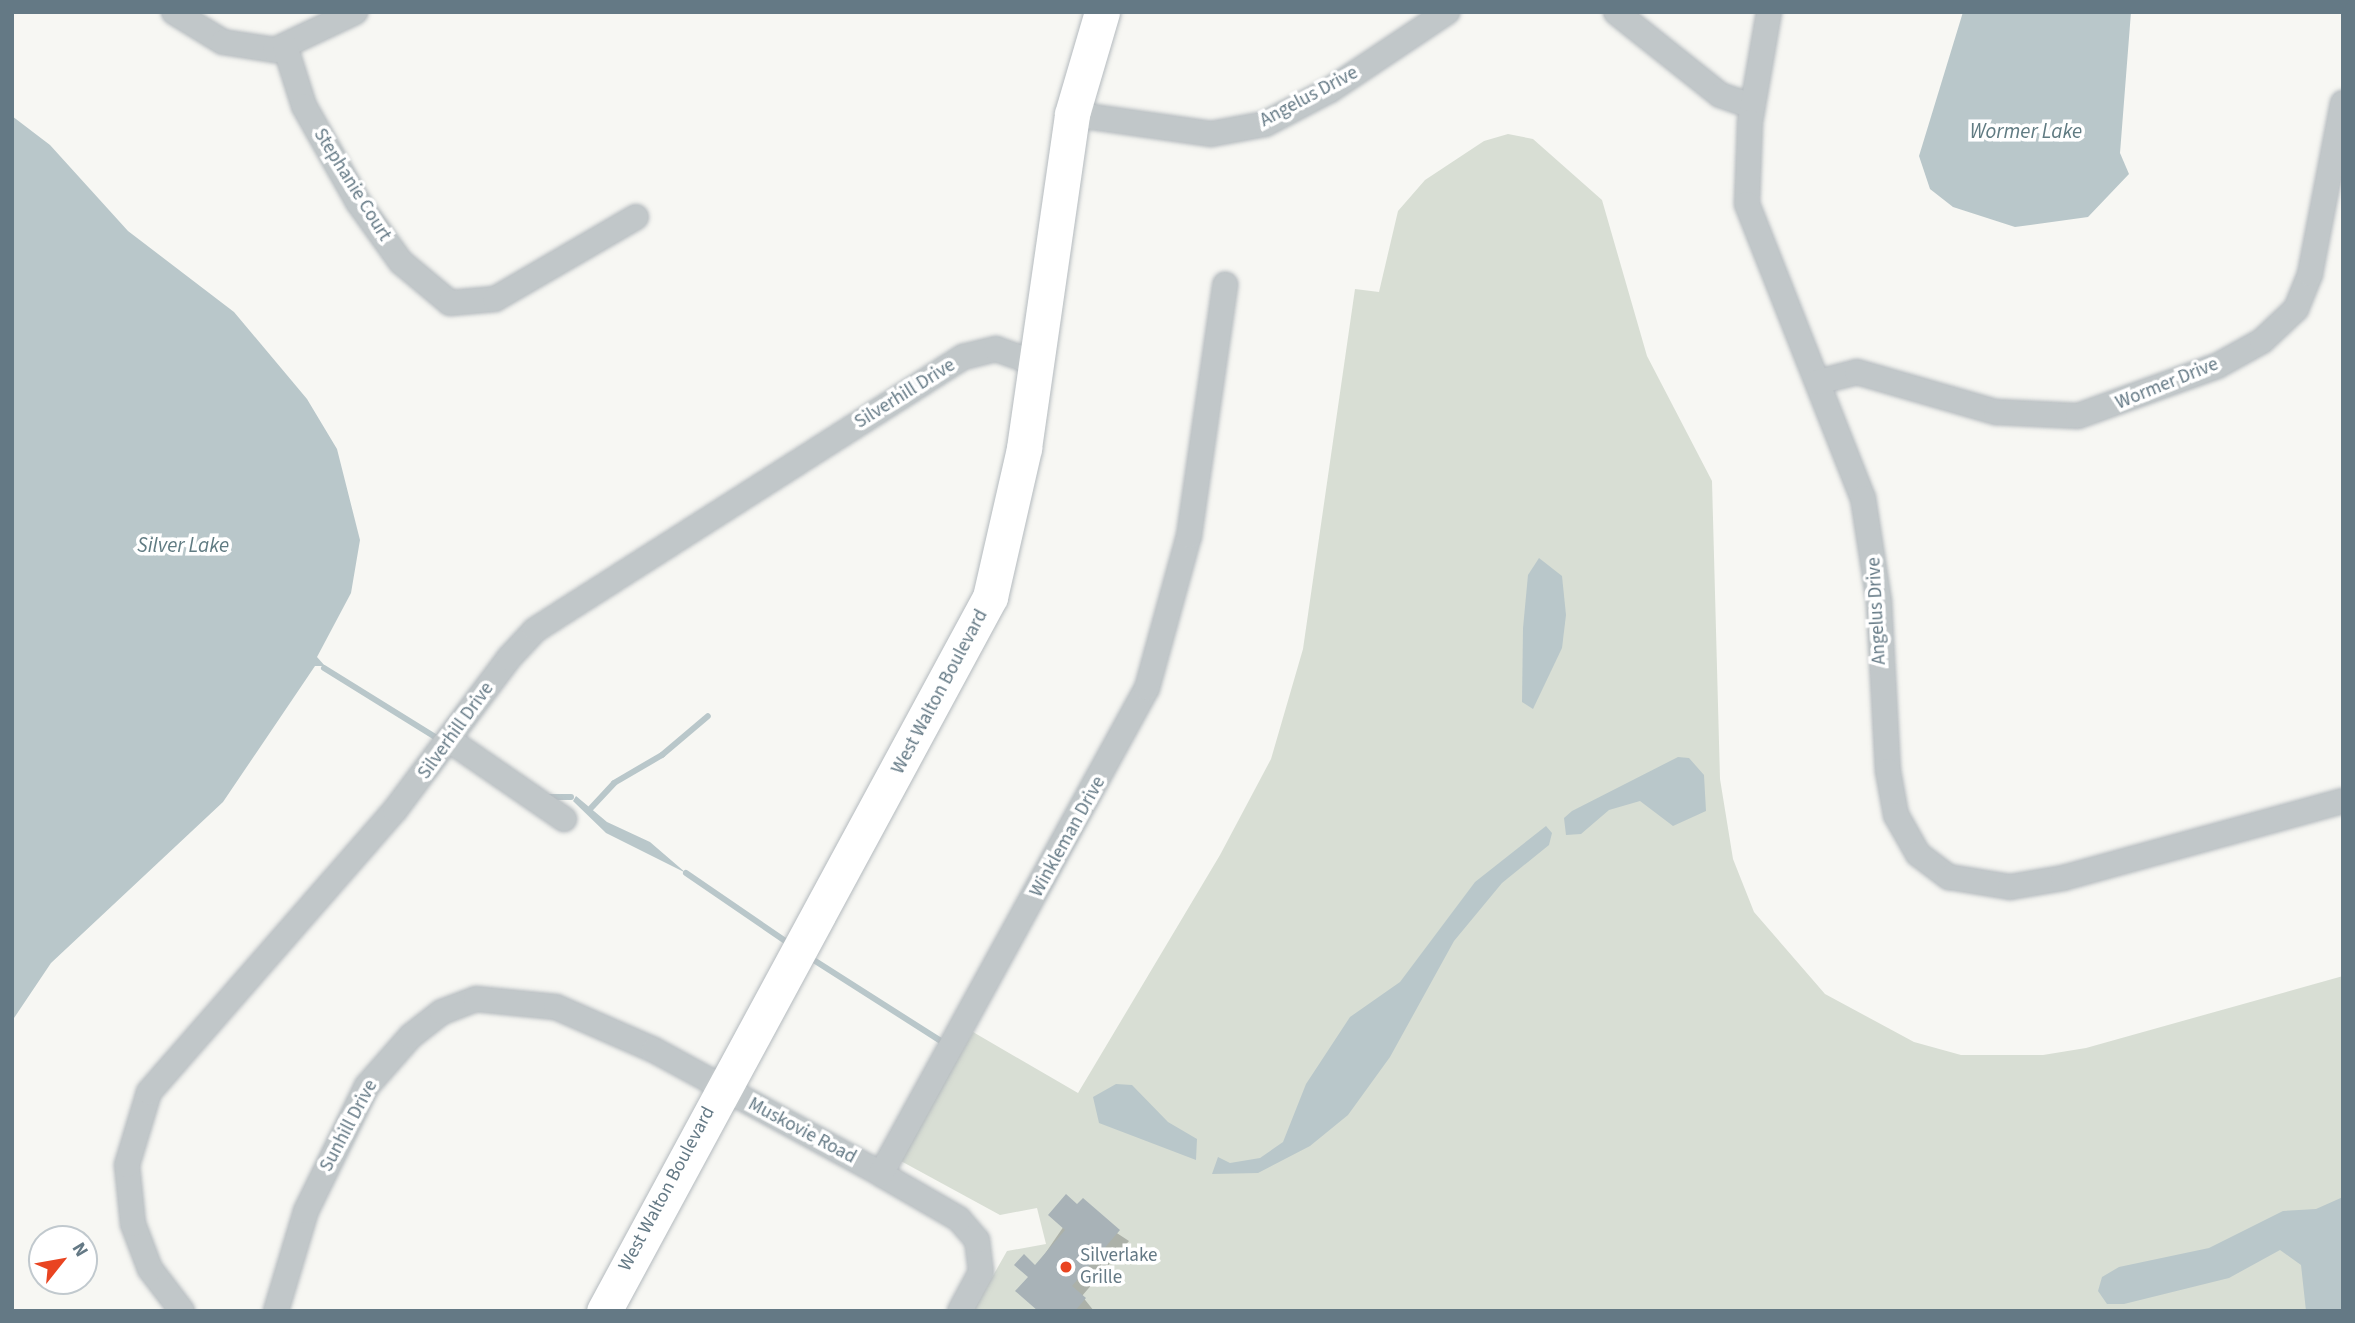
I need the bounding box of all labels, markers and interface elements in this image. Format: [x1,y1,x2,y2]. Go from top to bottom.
street label: Angelus Drive [1256,62,1362,132]
water label: Wormer Lake [1970,118,2082,144]
street label: Stephanie Court [308,124,396,246]
street label: Wormer Drive [2112,353,2222,415]
street label: Silverhill Drive [851,354,959,434]
water label: Silver Lake [137,532,229,558]
street label: Angelus Drive [1863,557,1891,665]
street label: West Walton Boulevard [887,606,993,778]
street label: Silverhill Drive [413,678,499,784]
street label: Winkleman Drive [1025,773,1111,901]
street label: Sunhill Drive [315,1076,383,1176]
street label: Muskovie Road [744,1093,860,1169]
street label: West Walton Boulevard [614,1103,720,1275]
north arrow [28,1225,98,1295]
text: N [65,1238,95,1262]
place label: Silverlake Grille [1080,1245,1157,1289]
marker: Silverlake Grille [1058,1259,1074,1275]

